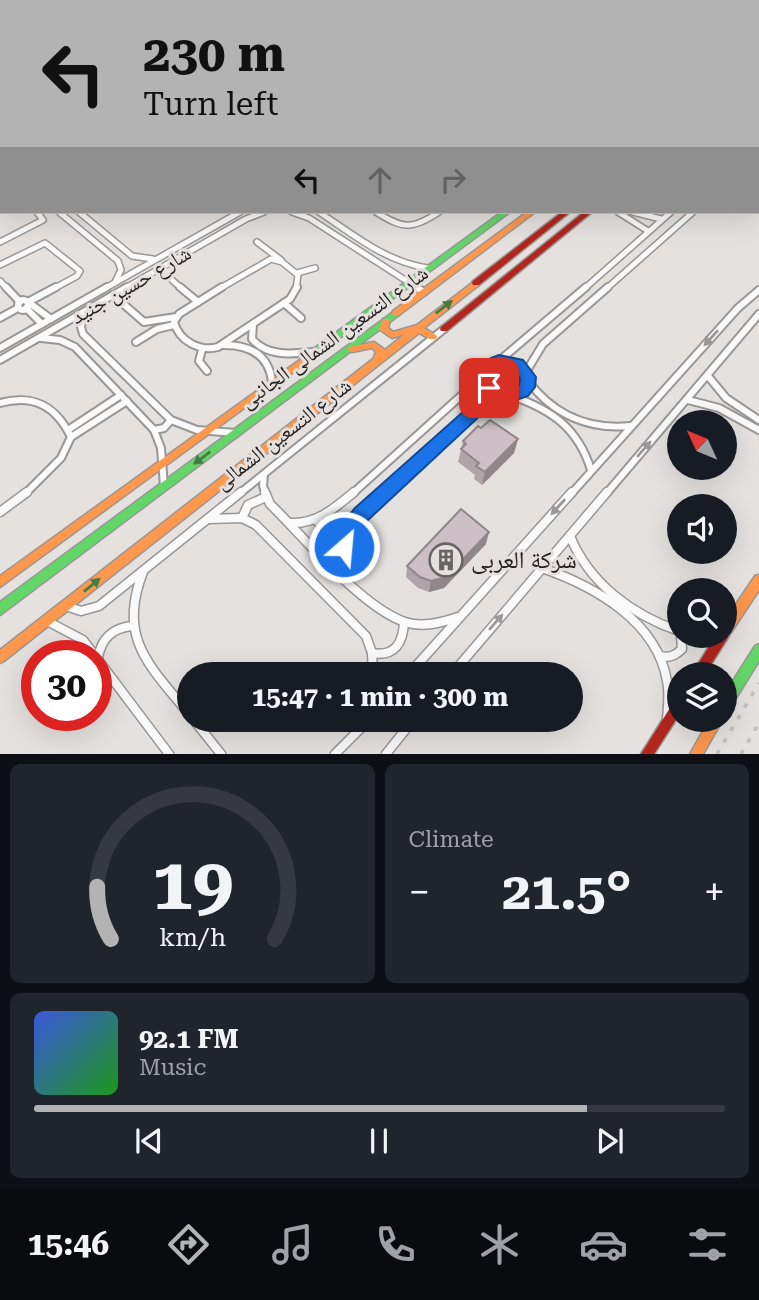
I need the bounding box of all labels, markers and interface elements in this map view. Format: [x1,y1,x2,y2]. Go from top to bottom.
text: 230 m [143,26,285,83]
icon: left [28,28,119,119]
text: Turn left [143,85,278,123]
icon: left [288,161,326,199]
icon: ahead [361,161,399,199]
icon: right [434,161,472,199]
street label: شارع حسين جنيد [67,241,196,330]
street label: شارع التسعين الشمالى الجانبى [235,261,433,414]
one-way arrow [435,300,453,315]
one-way arrow [703,329,719,347]
pin [459,358,519,418]
icon: arrive [470,369,508,407]
street label: شارع التسعين الشمالى [210,373,357,495]
north arrow [667,410,737,480]
map controls [667,410,737,732]
one-way arrow [636,440,652,458]
one-way arrow [193,451,211,466]
button: sound [667,494,737,564]
one-way arrow [550,498,566,516]
position arrow [307,510,381,584]
building icon: شركة العربى [427,541,465,579]
place label: شركة العربى [471,546,577,574]
one-way arrow [83,577,101,592]
button: search [667,578,737,648]
one-way arrow [488,613,504,631]
speed limit sign: 30 [21,640,112,731]
button: layers [667,662,737,732]
text: 15:47 · 1 min · 300 m [252,682,508,712]
text: Climate [409,826,494,853]
text: 19 [151,843,233,928]
text: 21.5° [502,861,632,922]
text: − [409,870,430,914]
text: + [704,870,725,914]
text: km/h [159,923,226,952]
text: 92.1 FM [139,1024,239,1054]
text: Music [139,1054,206,1081]
icon: previous [130,1122,168,1160]
icon: pause [360,1122,398,1160]
icon: next [591,1122,629,1160]
icon: directions [164,1220,213,1269]
icon: music [268,1220,317,1269]
icon: phone [371,1220,420,1269]
icon: climate [475,1220,524,1269]
icon: car [579,1220,628,1269]
icon: filters [683,1220,732,1269]
text: 15:46 [27,1225,109,1263]

